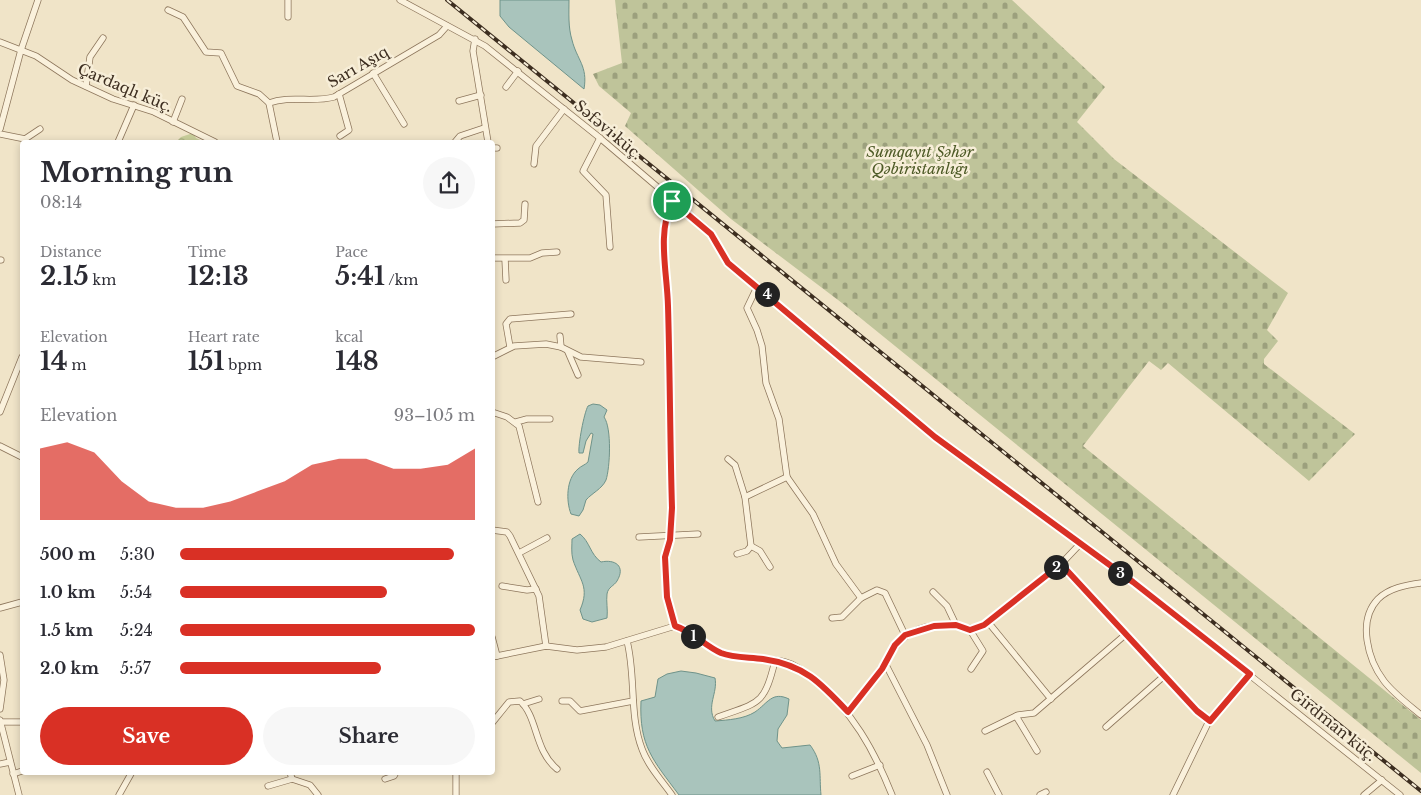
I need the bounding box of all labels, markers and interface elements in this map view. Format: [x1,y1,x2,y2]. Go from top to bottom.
street label: Sarı Aşıq [324,41,392,92]
street label: Çardaqlı küç. [75,59,175,116]
street label: Səfəvi küç. [571,96,646,163]
park label: Sumqayıt Şəhər Qəbiristanlığı [866,142,975,178]
text: Morning run [40,155,233,190]
button: share [423,157,475,209]
pin [651,180,693,222]
icon: arrive [658,187,686,215]
text: 08:14 [40,192,82,212]
text: Distance [40,243,102,261]
text: Time [188,243,226,261]
text: Pace [335,243,368,261]
text: 2.15 [40,261,89,292]
text: 12:13 [188,261,249,292]
text: 5:41 [335,261,385,292]
text: km [89,271,116,289]
text: /km [385,271,418,289]
pin: 4 [754,282,780,306]
text: 4 [763,285,772,303]
text: Elevation [40,328,108,346]
text: Heart rate [188,328,260,346]
text: kcal [335,328,363,346]
text: 14 [40,346,68,377]
text: 151 [188,346,224,377]
text: 148 [335,346,379,377]
text: m [68,356,87,374]
text: bpm [224,356,262,374]
text: Elevation [40,405,117,425]
text: 93–105 m [394,405,475,425]
text: 500 m [40,544,96,564]
text: 5:30 [120,544,155,564]
pin: 2 [1044,554,1068,580]
text: 2 [1052,558,1061,576]
pin: 3 [1108,560,1132,586]
text: 3 [1116,564,1125,582]
text: 1.0 km [40,582,95,602]
text: 5:54 [120,582,152,602]
text: 1.5 km [40,620,93,640]
text: 5:24 [120,620,153,640]
pin: 1 [680,624,706,648]
text: 1 [690,627,697,645]
text: 2.0 km [40,658,99,678]
text: 5:57 [120,658,151,678]
street label: Girdman küç. [1286,684,1380,765]
button: Save [40,707,253,765]
button: Share [263,707,475,765]

